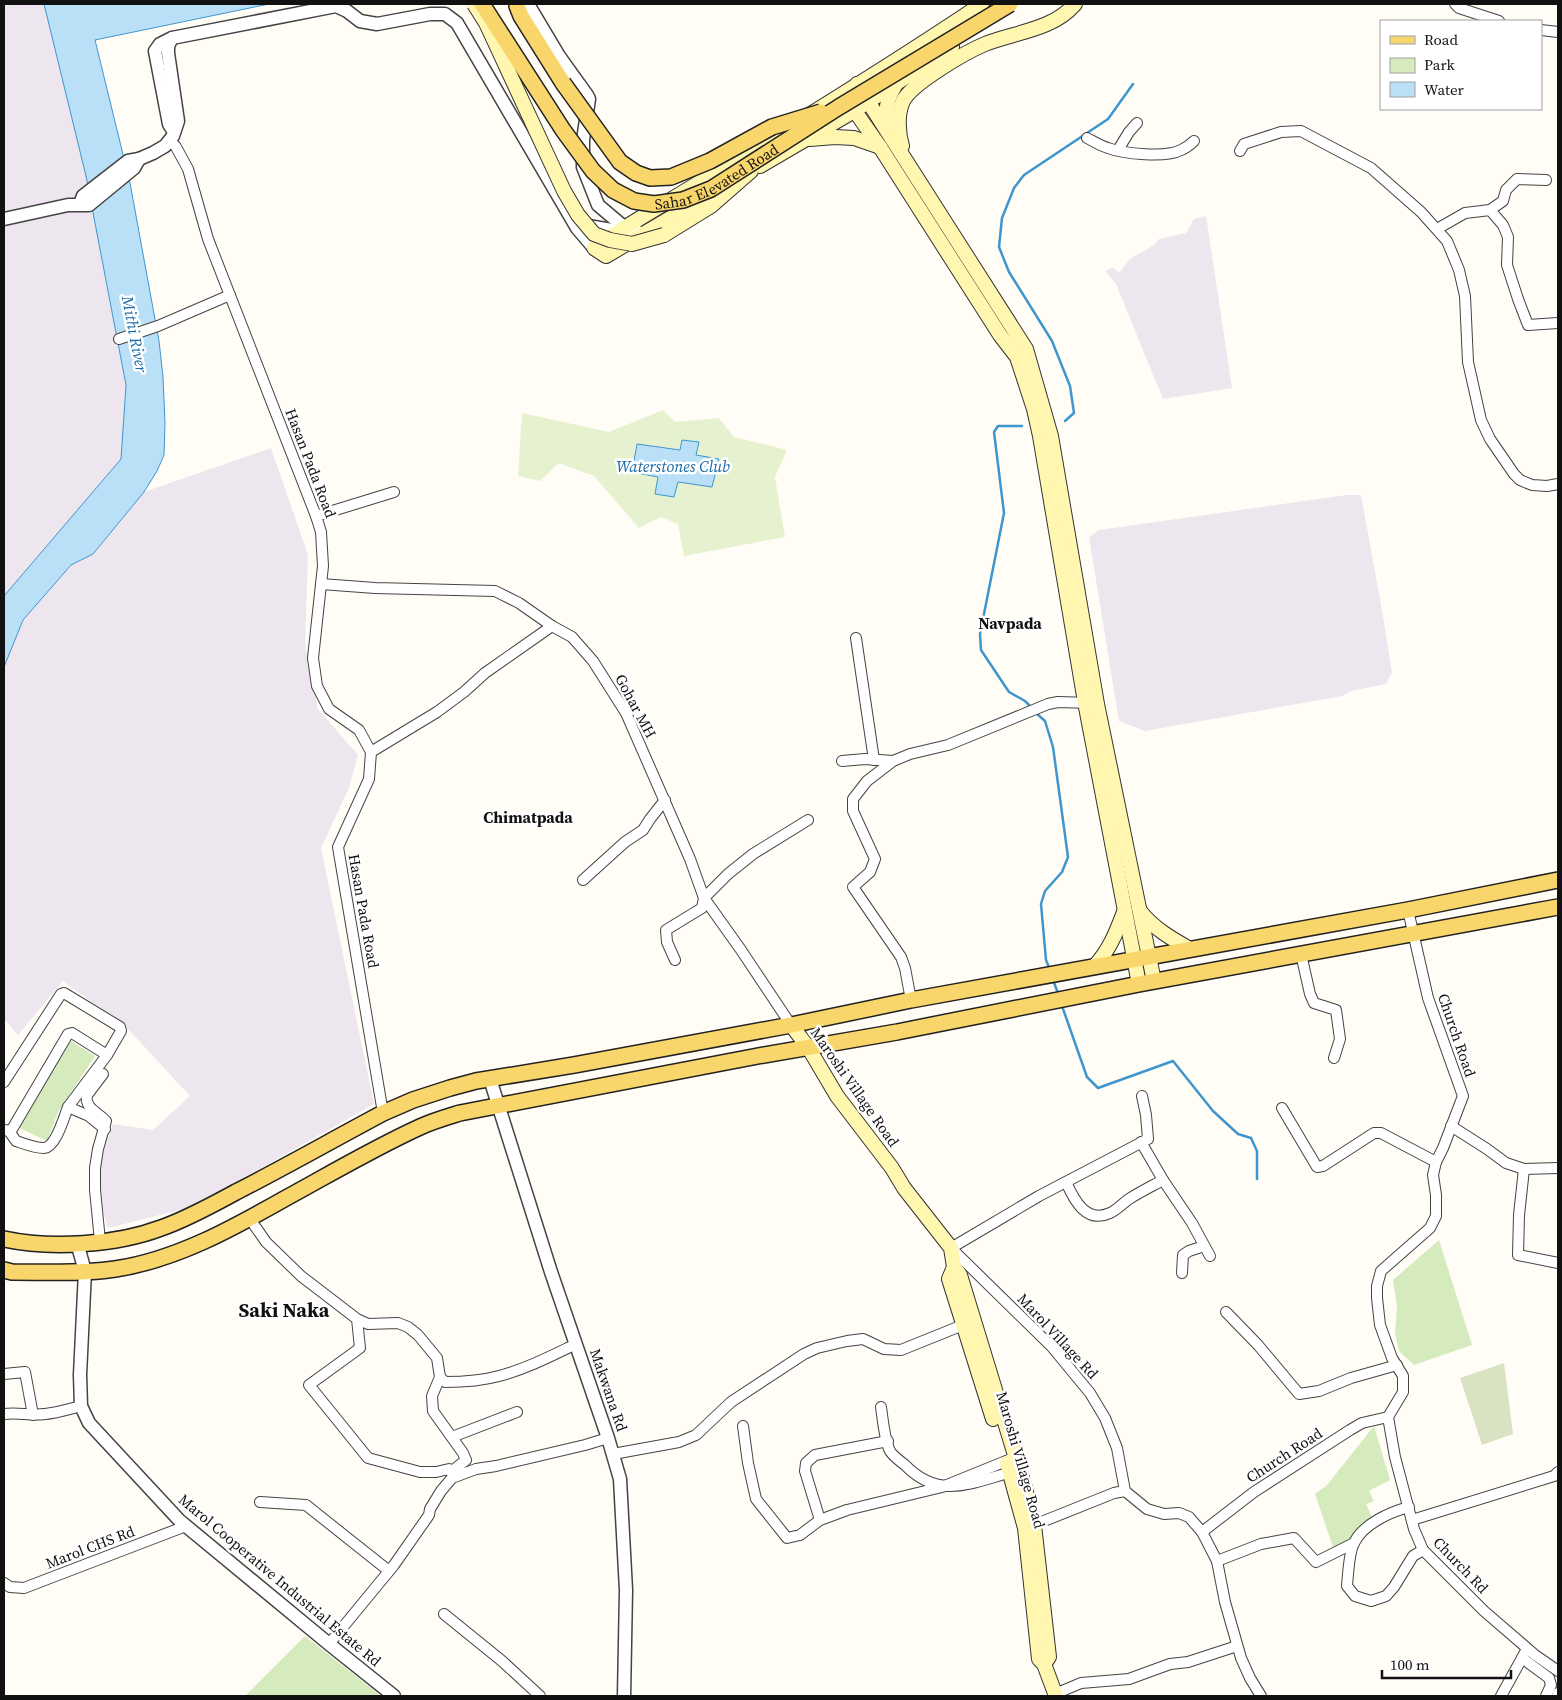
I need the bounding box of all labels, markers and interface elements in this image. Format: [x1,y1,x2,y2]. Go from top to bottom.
legend [1380,20,1542,110]
text: Road [1424,29,1458,50]
text: Park [1424,54,1456,75]
text: Water [1424,79,1465,100]
street label: Sahar Elevated Road [653,138,783,214]
water label: Mithi River [117,293,153,375]
street label: Hasan Pada Road [280,405,342,521]
water label: Waterstones Club [616,455,730,477]
district label: Navpada [978,612,1042,634]
street label: Gohar MH [610,670,662,742]
district label: Chimatpada [483,806,573,828]
street label: Hasan Pada Road [344,852,384,970]
street label: Church Road [1433,990,1481,1080]
street label: Maroshi Village Road [806,1023,904,1151]
street label: Marol Village Rd [1013,1289,1103,1384]
district label: Saki Naka [239,1296,330,1324]
street label: Makwana Rd [585,1346,633,1435]
street label: Maroshi Village Road [991,1389,1051,1531]
street label: Church Road [1242,1422,1327,1488]
street label: Marol Cooperative Industrial Estate Rd [174,1489,386,1671]
street label: Marol CHS Rd [43,1520,138,1574]
street label: Church Rd [1429,1532,1494,1598]
scale bar [1382,1648,1511,1680]
text: 100 m [1390,1654,1430,1675]

